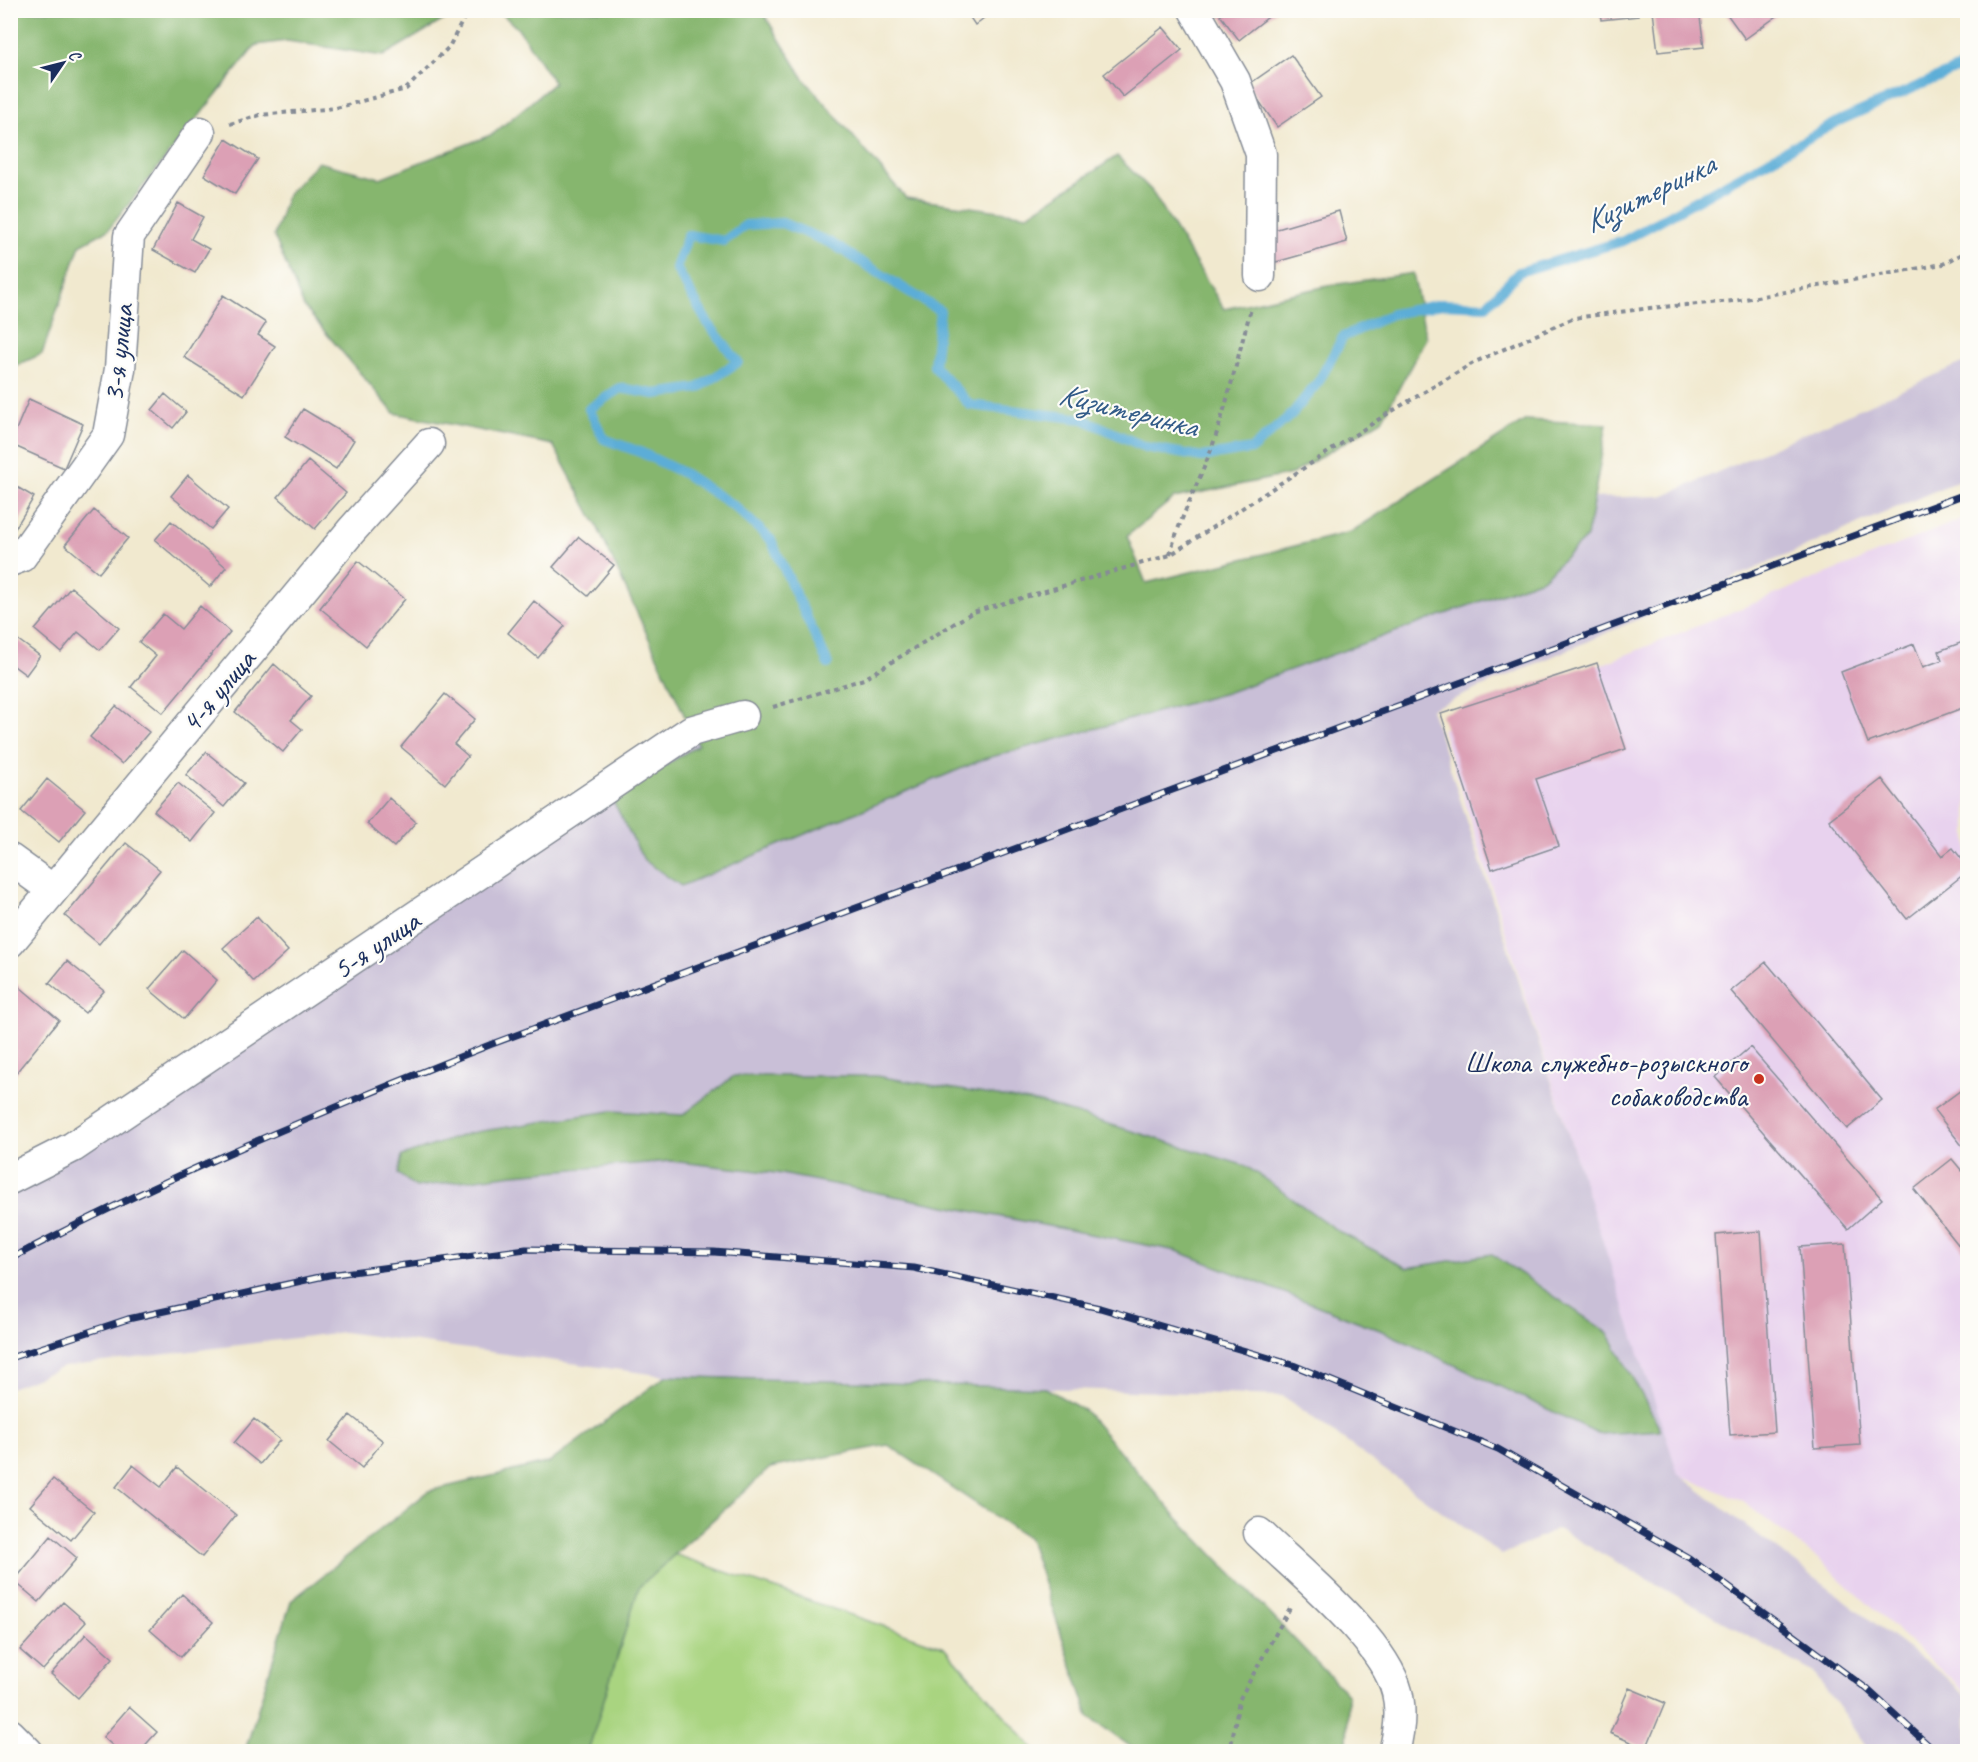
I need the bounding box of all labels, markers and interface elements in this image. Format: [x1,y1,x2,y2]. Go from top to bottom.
north arrow [33,33,93,93]
text: С [64,46,86,66]
water label: Кизитеринка [1577,142,1724,242]
street label: 3-я улица [94,301,142,403]
water label: Кизитеринка [1055,373,1204,448]
street label: 4-я улица [172,640,265,741]
street label: 5-я улица [325,901,429,988]
place label: Школа служебно-розыскного собаководства [1465,1043,1750,1115]
marker: Школа служебно-розыскного собаководства [1752,1072,1766,1086]

